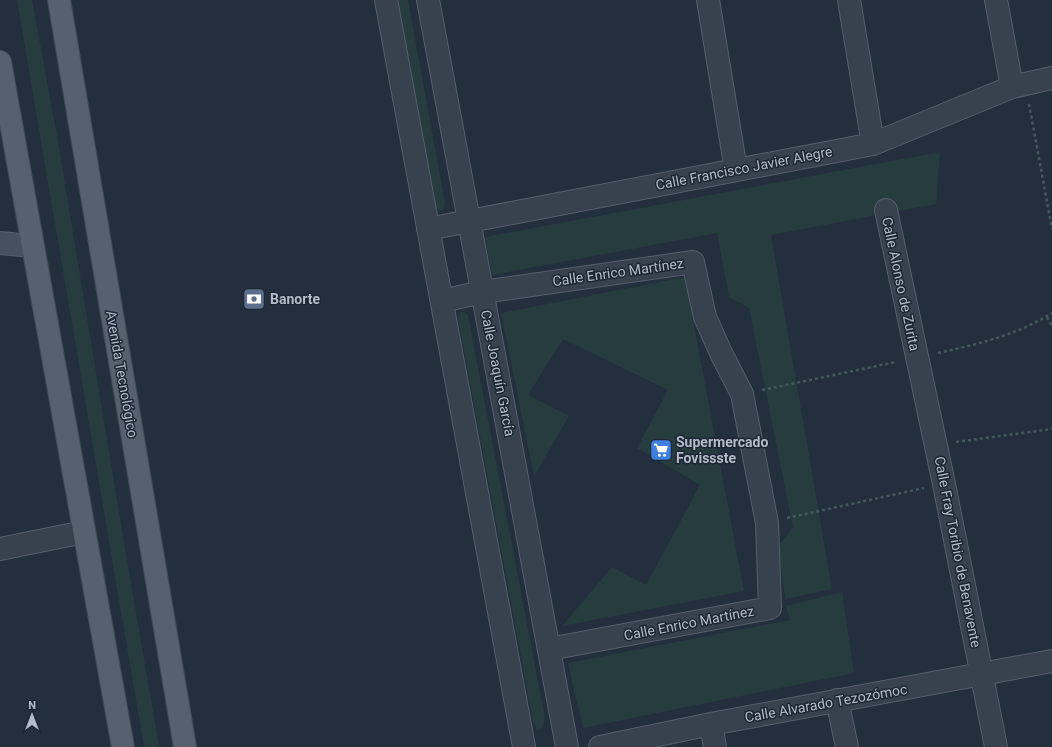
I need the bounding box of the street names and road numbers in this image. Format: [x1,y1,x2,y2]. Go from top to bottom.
street label: Calle Francisco Javier Alegre [654,143,834,193]
street label: Calle Alonso de Zurita [879,216,923,352]
street label: Calle Enrico Martínez [551,255,685,289]
street label: Avenida Tecnológico [103,309,141,439]
street label: Calle Joaquín García [478,309,518,437]
street label: Calle Fray Toribio de Benavente [932,455,984,649]
street label: Calle Enrico Martínez [623,603,755,643]
street label: Calle Alvarado Tezozómoc [744,681,908,725]

